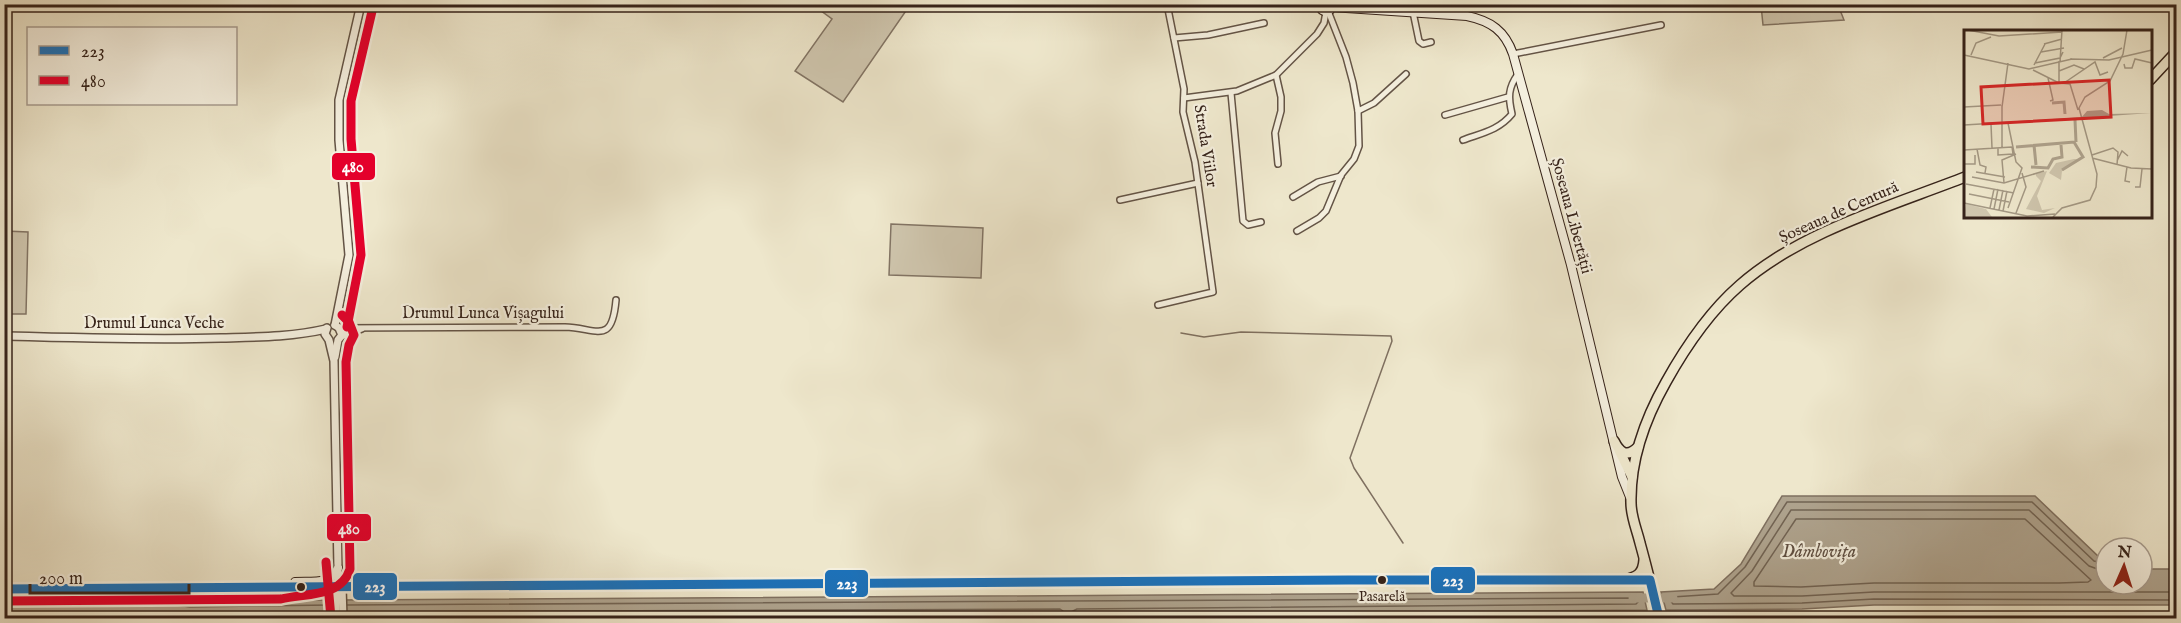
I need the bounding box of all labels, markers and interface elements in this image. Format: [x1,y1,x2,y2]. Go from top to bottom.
legend [27,27,237,105]
inset map [1964,30,2151,218]
text: 223 [81,41,105,64]
text: 480 [81,71,106,94]
street label: Strada Viilor [1189,103,1221,189]
line badge: 480 [331,152,376,181]
street label: Șoseaua Libertății [1546,156,1596,276]
text: 480 [342,158,364,178]
street label: Șoseaua de Centură [1776,178,1902,248]
street label: Drumul Lunca Vișagului [402,304,564,324]
street label: Drumul Lunca Veche [84,314,224,334]
line badge: 480 [326,513,372,542]
text: 480 [338,520,360,540]
north arrow [2094,536,2154,596]
water label: Dâmbovița [1782,541,1856,564]
text: N [2116,543,2132,563]
scale bar [30,557,189,595]
line badge: 223 [1430,566,1476,594]
text: 200 m [39,568,83,591]
line badge: 223 [824,569,869,598]
line badge: 223 [352,572,398,601]
text: 223 [1443,572,1464,592]
marker: Pasarelă [1376,574,1388,586]
text: 223 [837,575,858,595]
text: 223 [365,578,386,598]
unlabelled marker [295,581,307,593]
place label: Pasarelă [1359,588,1406,606]

